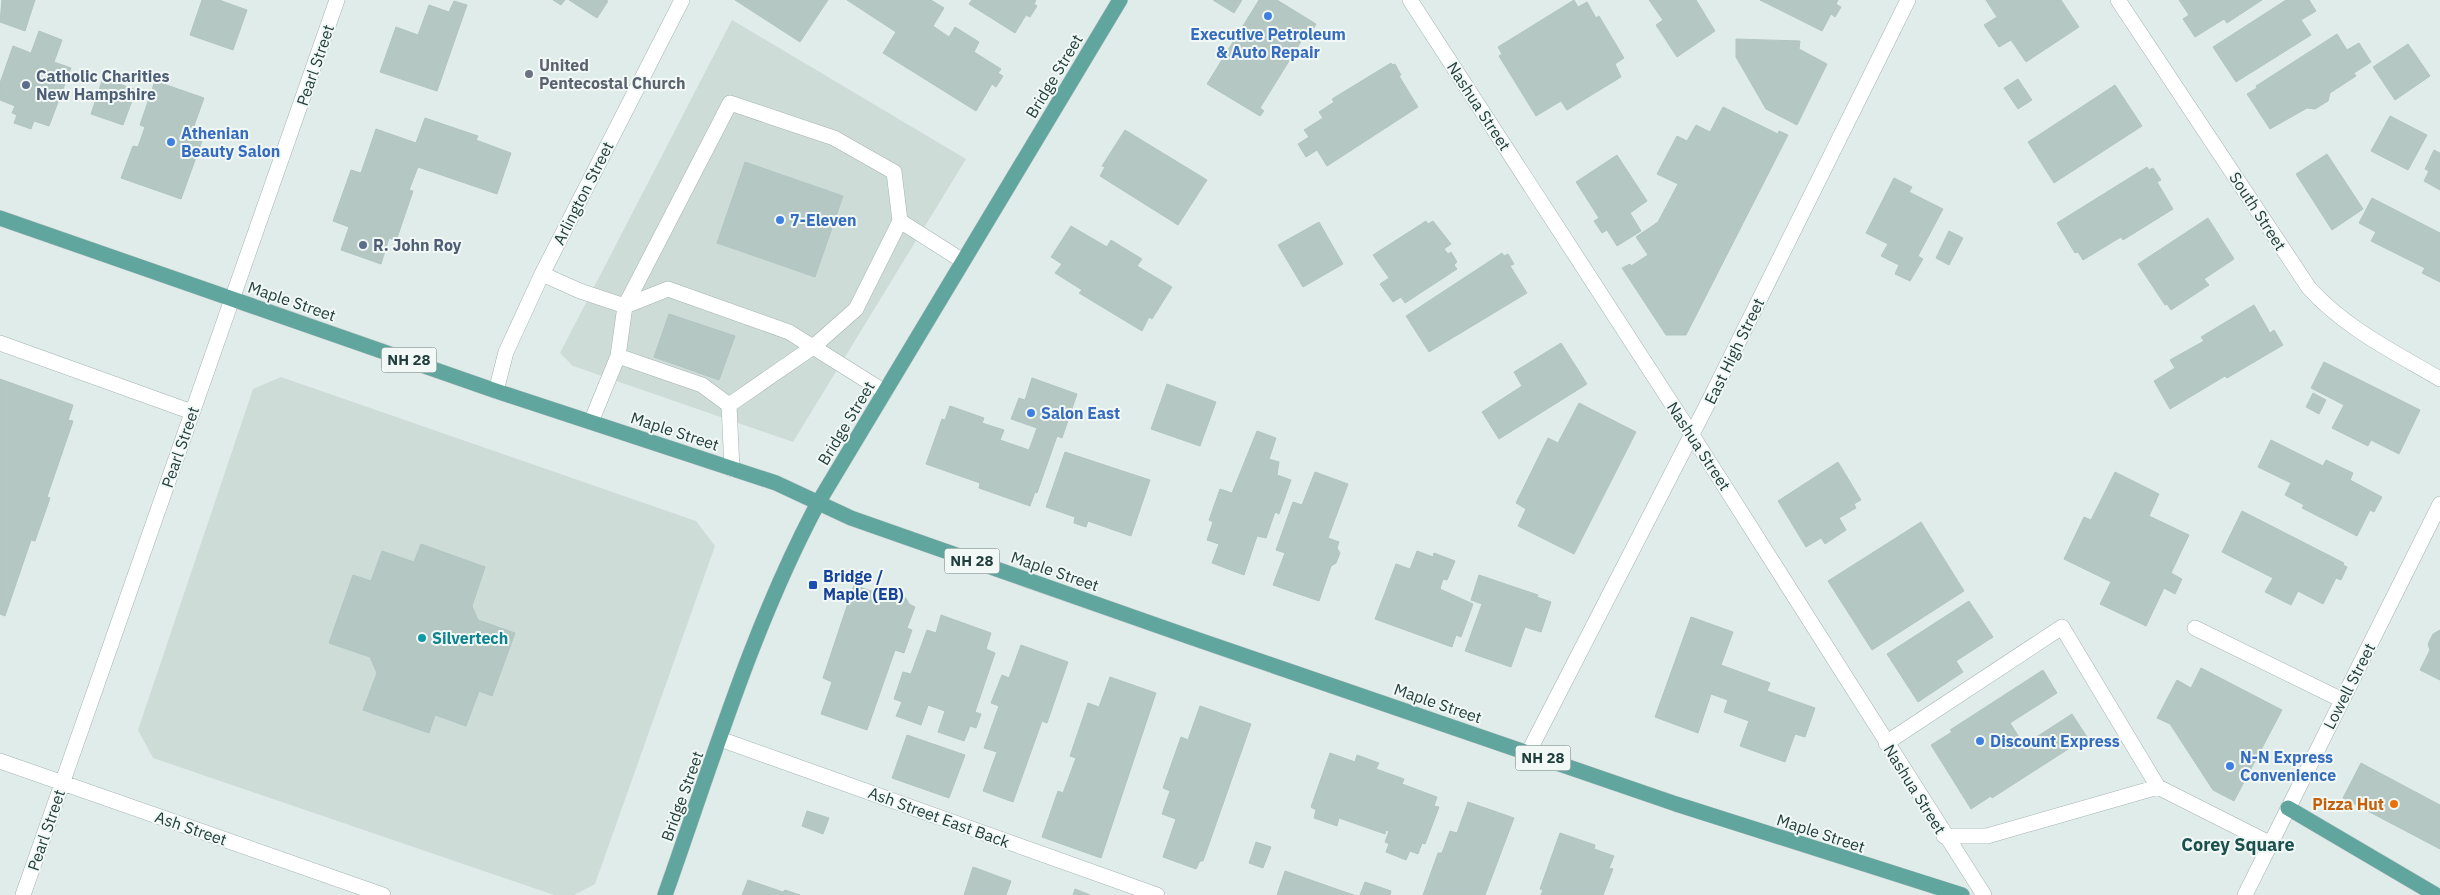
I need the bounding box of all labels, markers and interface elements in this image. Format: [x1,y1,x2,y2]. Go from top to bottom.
marker: Executive Petroleum & Auto Repair [1262,10,1274,22]
street label: Pearl Street [292,22,338,108]
place label: Executive Petroleum & Auto Repair [1190,24,1346,62]
street label: Bridge Street [1021,30,1087,122]
place label: United Pentecostal Church [539,55,685,93]
street label: Nashua Street [1443,58,1515,154]
place label: Catholic Charities New Hampshire [36,66,169,104]
marker: United Pentecostal Church [523,68,535,80]
marker: Catholic Charities New Hampshire [20,79,32,91]
place label: Athenian Beauty Salon [181,123,280,161]
marker: Athenian Beauty Salon [165,136,177,148]
street label: Arlington Street [548,138,618,248]
street label: South Street [2225,168,2291,254]
place label: 7-Eleven [790,210,856,230]
marker: 7-Eleven [774,214,786,226]
place label: R. John Roy [373,235,462,255]
marker: R. John Roy [357,239,369,251]
street label: Maple Street [245,277,339,325]
street label: East High Street [1700,295,1768,407]
road number: NH 28 [382,348,436,372]
street label: Bridge Street [813,377,879,469]
street label: Nashua Street [1663,398,1735,494]
place label: Salon East [1041,403,1120,423]
street label: Pearl Street [157,404,203,490]
street label: Maple Street [628,407,722,455]
marker: Salon East [1025,407,1037,419]
street label: Maple Street [1008,547,1102,595]
road number: NH 28 [944,548,1000,574]
place label: Bridge / Maple (EB) [823,566,904,604]
marker: Bridge / Maple (EB) [807,579,819,591]
place label: Silvertech [432,628,508,648]
marker: Silvertech [416,632,428,644]
street label: Lowell Street [2319,640,2379,732]
street label: Maple Street [1391,679,1485,727]
place label: Discount Express [1990,731,2120,751]
marker: Discount Express [1974,735,1986,747]
street label: Nashua Street [1879,740,1951,838]
road number: NH 28 [1516,746,1570,770]
place label: N-N Express Convenience [2240,747,2336,785]
street label: Bridge Street [656,748,708,844]
marker: N-N Express Convenience [2224,760,2236,772]
street label: Ash Street East Back [866,782,1013,852]
street label: Pearl Street [23,787,69,873]
place label: Pizza Hut [2312,794,2384,814]
marker: Pizza Hut [2388,798,2400,810]
street label: Ash Street [152,806,230,850]
street label: Maple Street [1774,809,1868,857]
district label: Corey Square [2181,833,2295,856]

